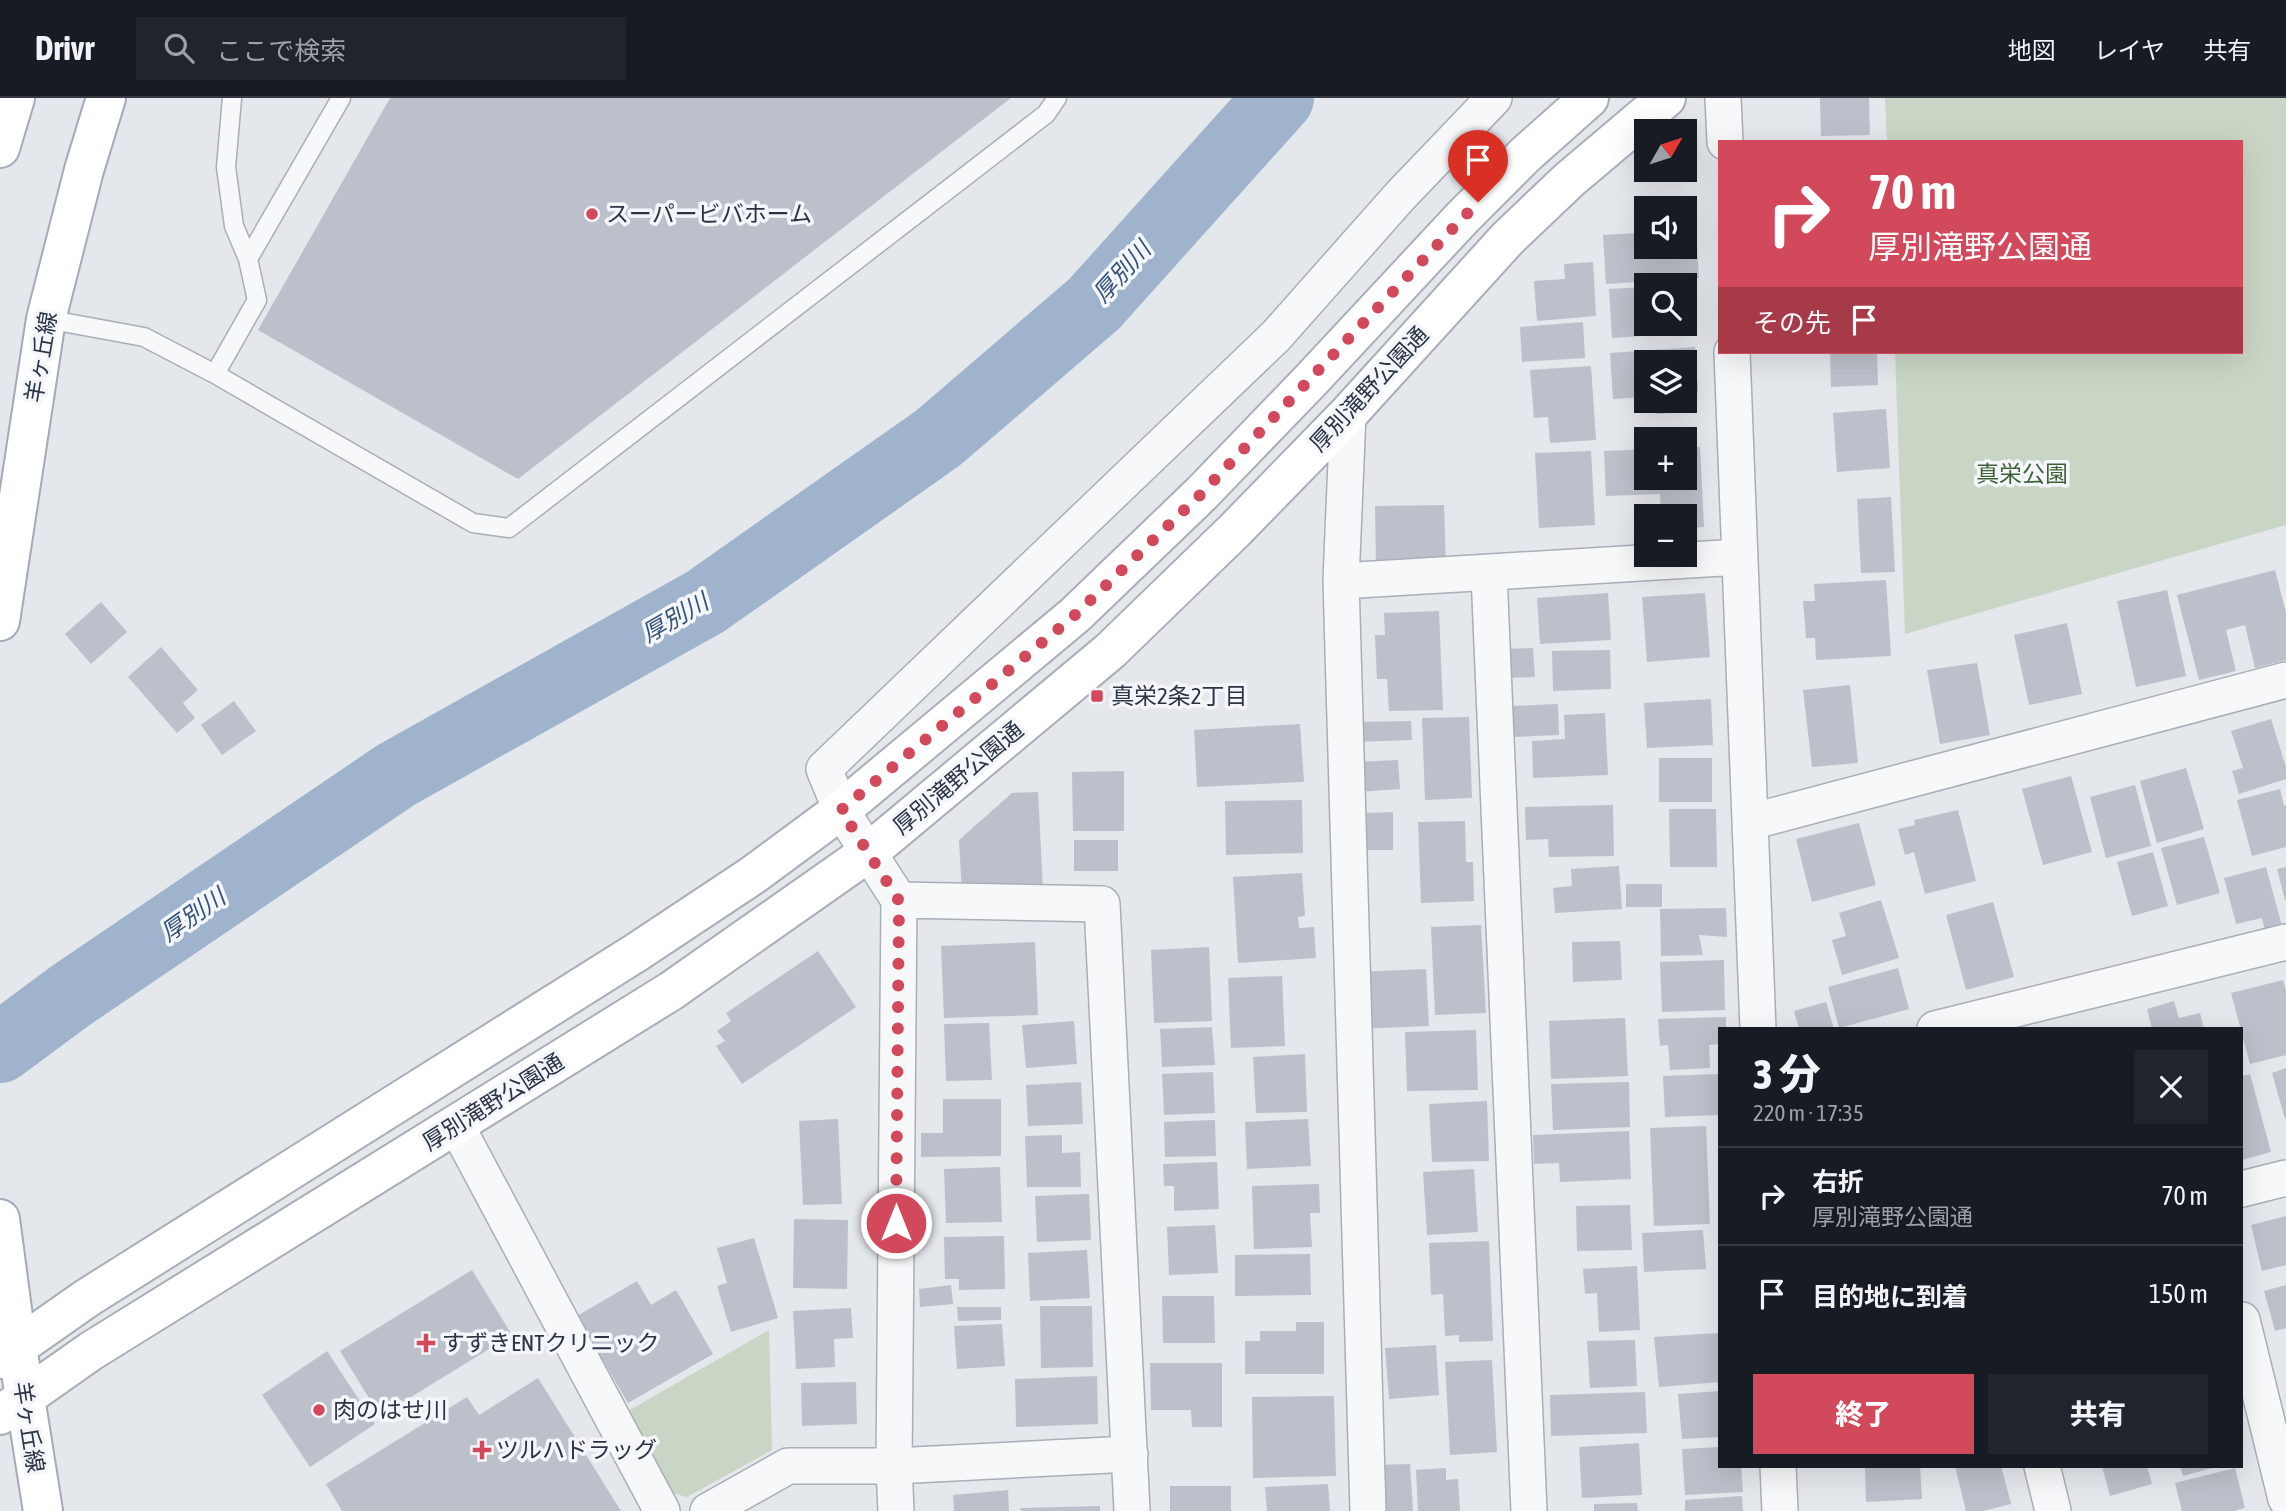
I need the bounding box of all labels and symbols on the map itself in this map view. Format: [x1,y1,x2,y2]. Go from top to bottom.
north arrow [1634,119,1698,182]
pin [1448,130,1508,202]
place label: スーパービバホーム [606,201,812,227]
marker: スーパービバホーム [584,206,600,222]
water label: 厚別川 [1088,234,1158,307]
street label: 羊ヶ丘線 [20,309,62,405]
street label: 厚別滝野公園通 [1305,321,1433,457]
park label: 真栄公園 [1976,461,2068,487]
water label: 厚別川 [637,586,715,647]
place label: 真栄2条2丁目 [1111,683,1248,709]
marker: 真栄2条2丁目 [1089,688,1105,704]
street label: 厚別滝野公園通 [888,716,1028,840]
water label: 厚別川 [155,881,232,946]
street label: 厚別滝野公園通 [418,1048,568,1156]
position arrow [859,1186,933,1260]
place label: すずきENTクリニック [442,1330,659,1356]
marker: すずきENTクリニック [416,1333,436,1353]
street label: 羊ヶ丘線 [9,1380,49,1474]
place label: 肉のはせ川 [333,1397,448,1423]
marker: 肉のはせ川 [311,1402,327,1418]
place label: ツルハドラッグ [496,1437,657,1463]
marker: ツルハドラッグ [474,1442,490,1458]

